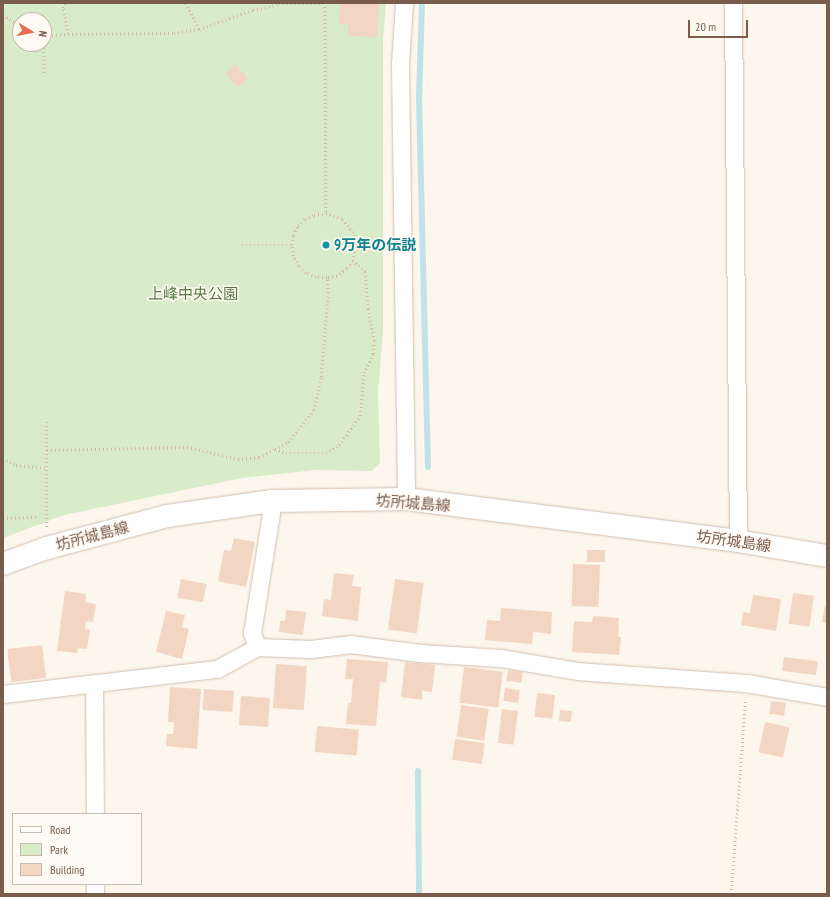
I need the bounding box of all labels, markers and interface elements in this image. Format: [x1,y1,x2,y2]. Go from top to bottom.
north arrow [12,12,52,52]
scale bar [690,12,750,38]
text: 20 m [695,19,716,34]
text: N [35,30,50,38]
place label: 9万年の伝説 [334,236,416,254]
marker: 9万年の伝説 [321,240,331,250]
park label: 上峰中央公園 [148,285,238,303]
street label: 坊所城島線 [375,491,451,515]
street label: 坊所城島線 [53,518,131,554]
street label: 坊所城島線 [696,527,772,555]
legend [12,813,142,885]
text: Road [50,822,70,837]
text: Park [50,842,68,857]
text: Building [50,862,85,877]

